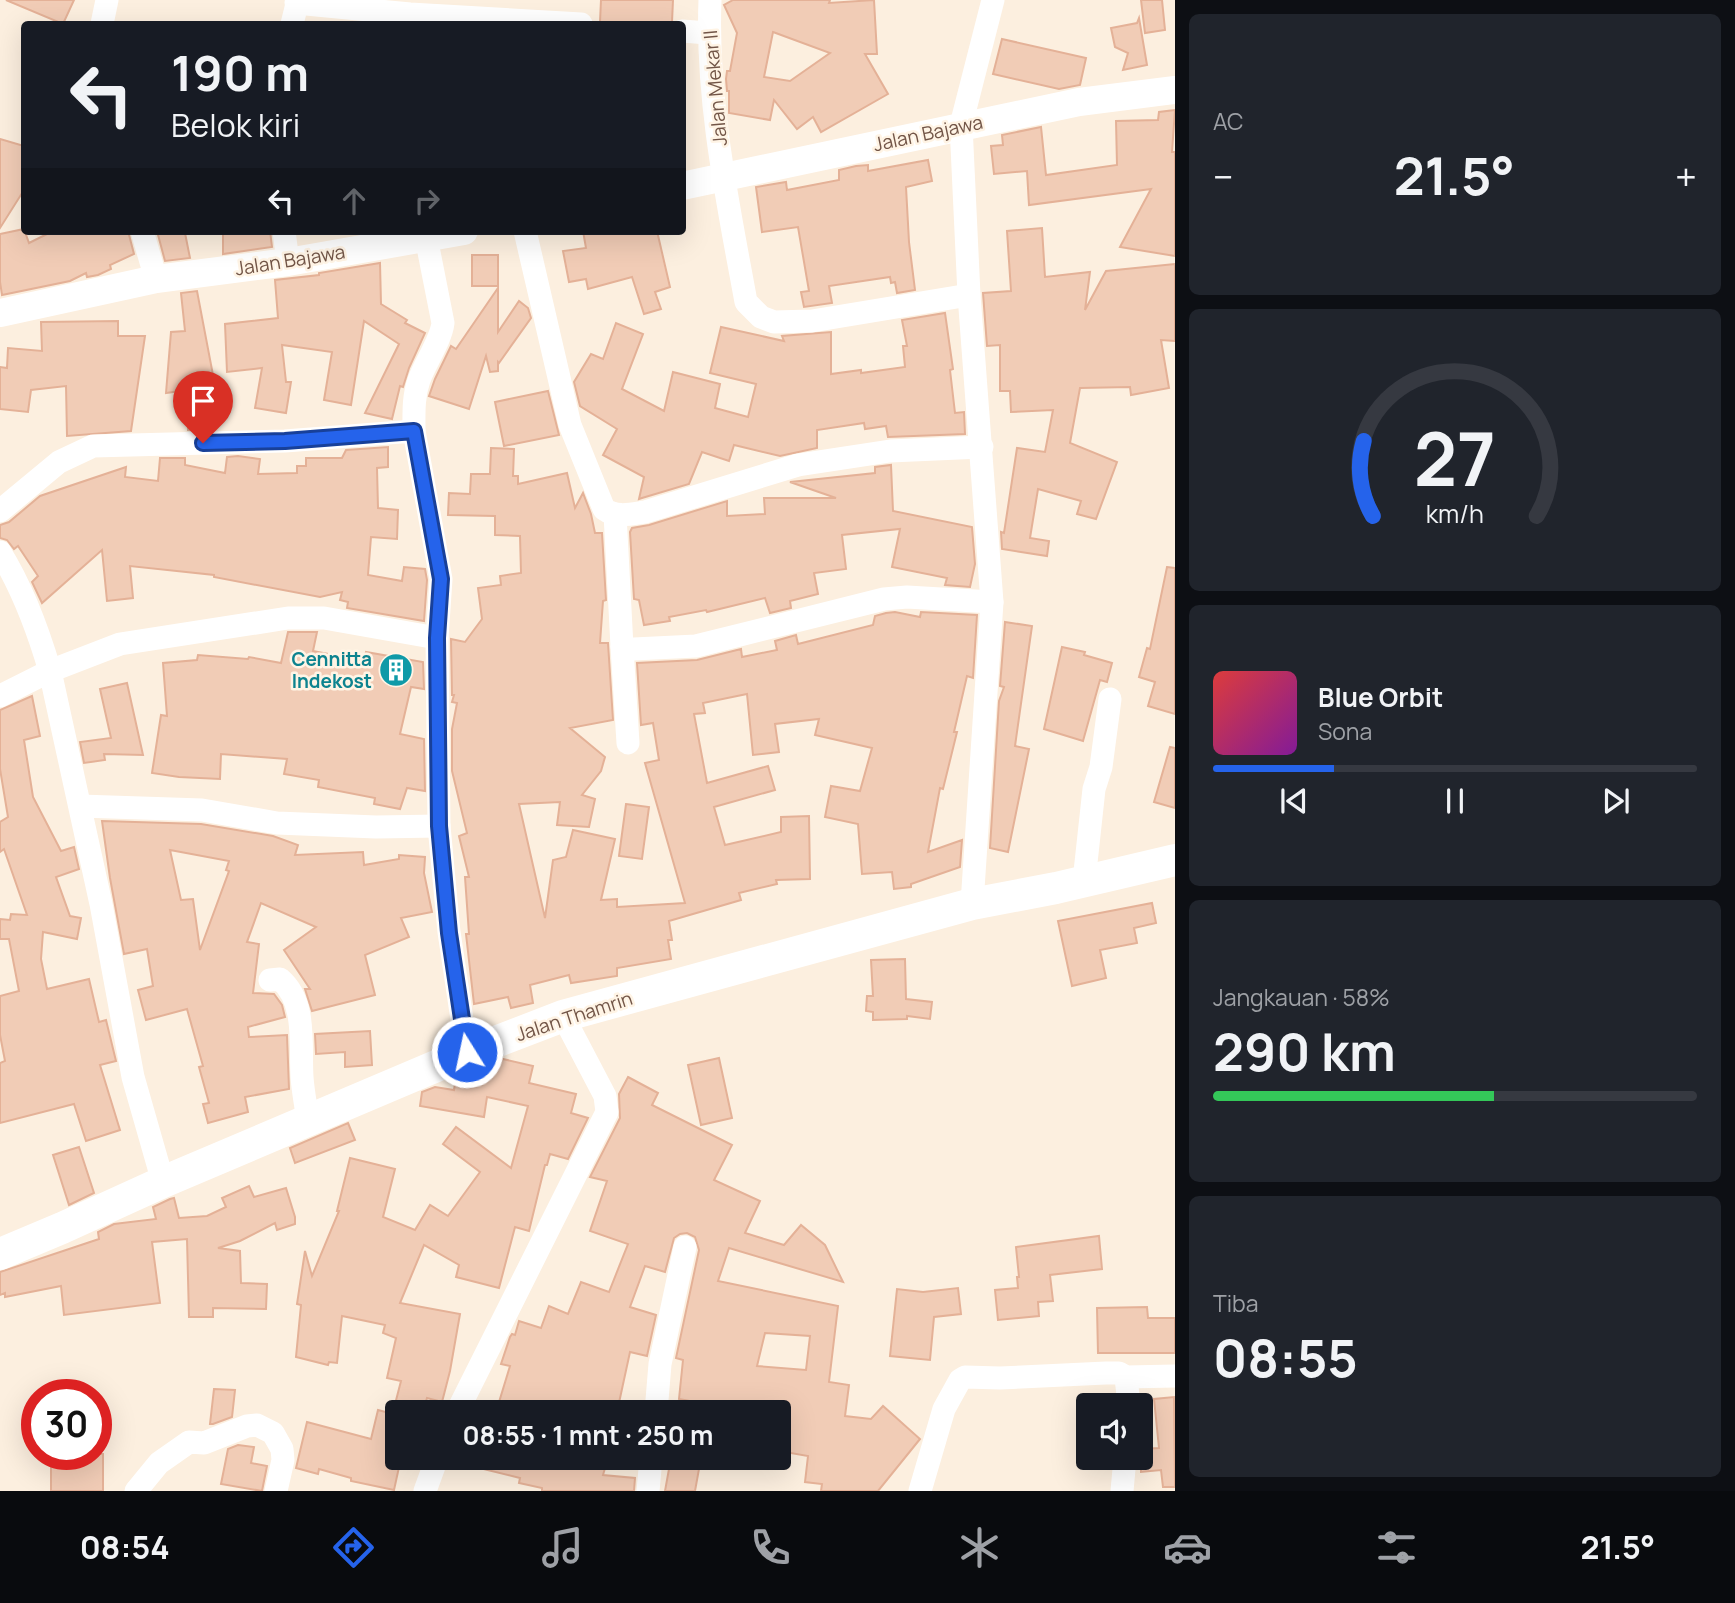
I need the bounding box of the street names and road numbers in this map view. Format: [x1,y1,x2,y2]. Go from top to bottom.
street label: Jalan Mekar II [697,29,733,147]
street label: Jalan Bajawa [871,109,985,157]
street label: Jalan Bajawa [233,238,347,282]
street label: Jalan Thamrin [512,985,636,1047]

